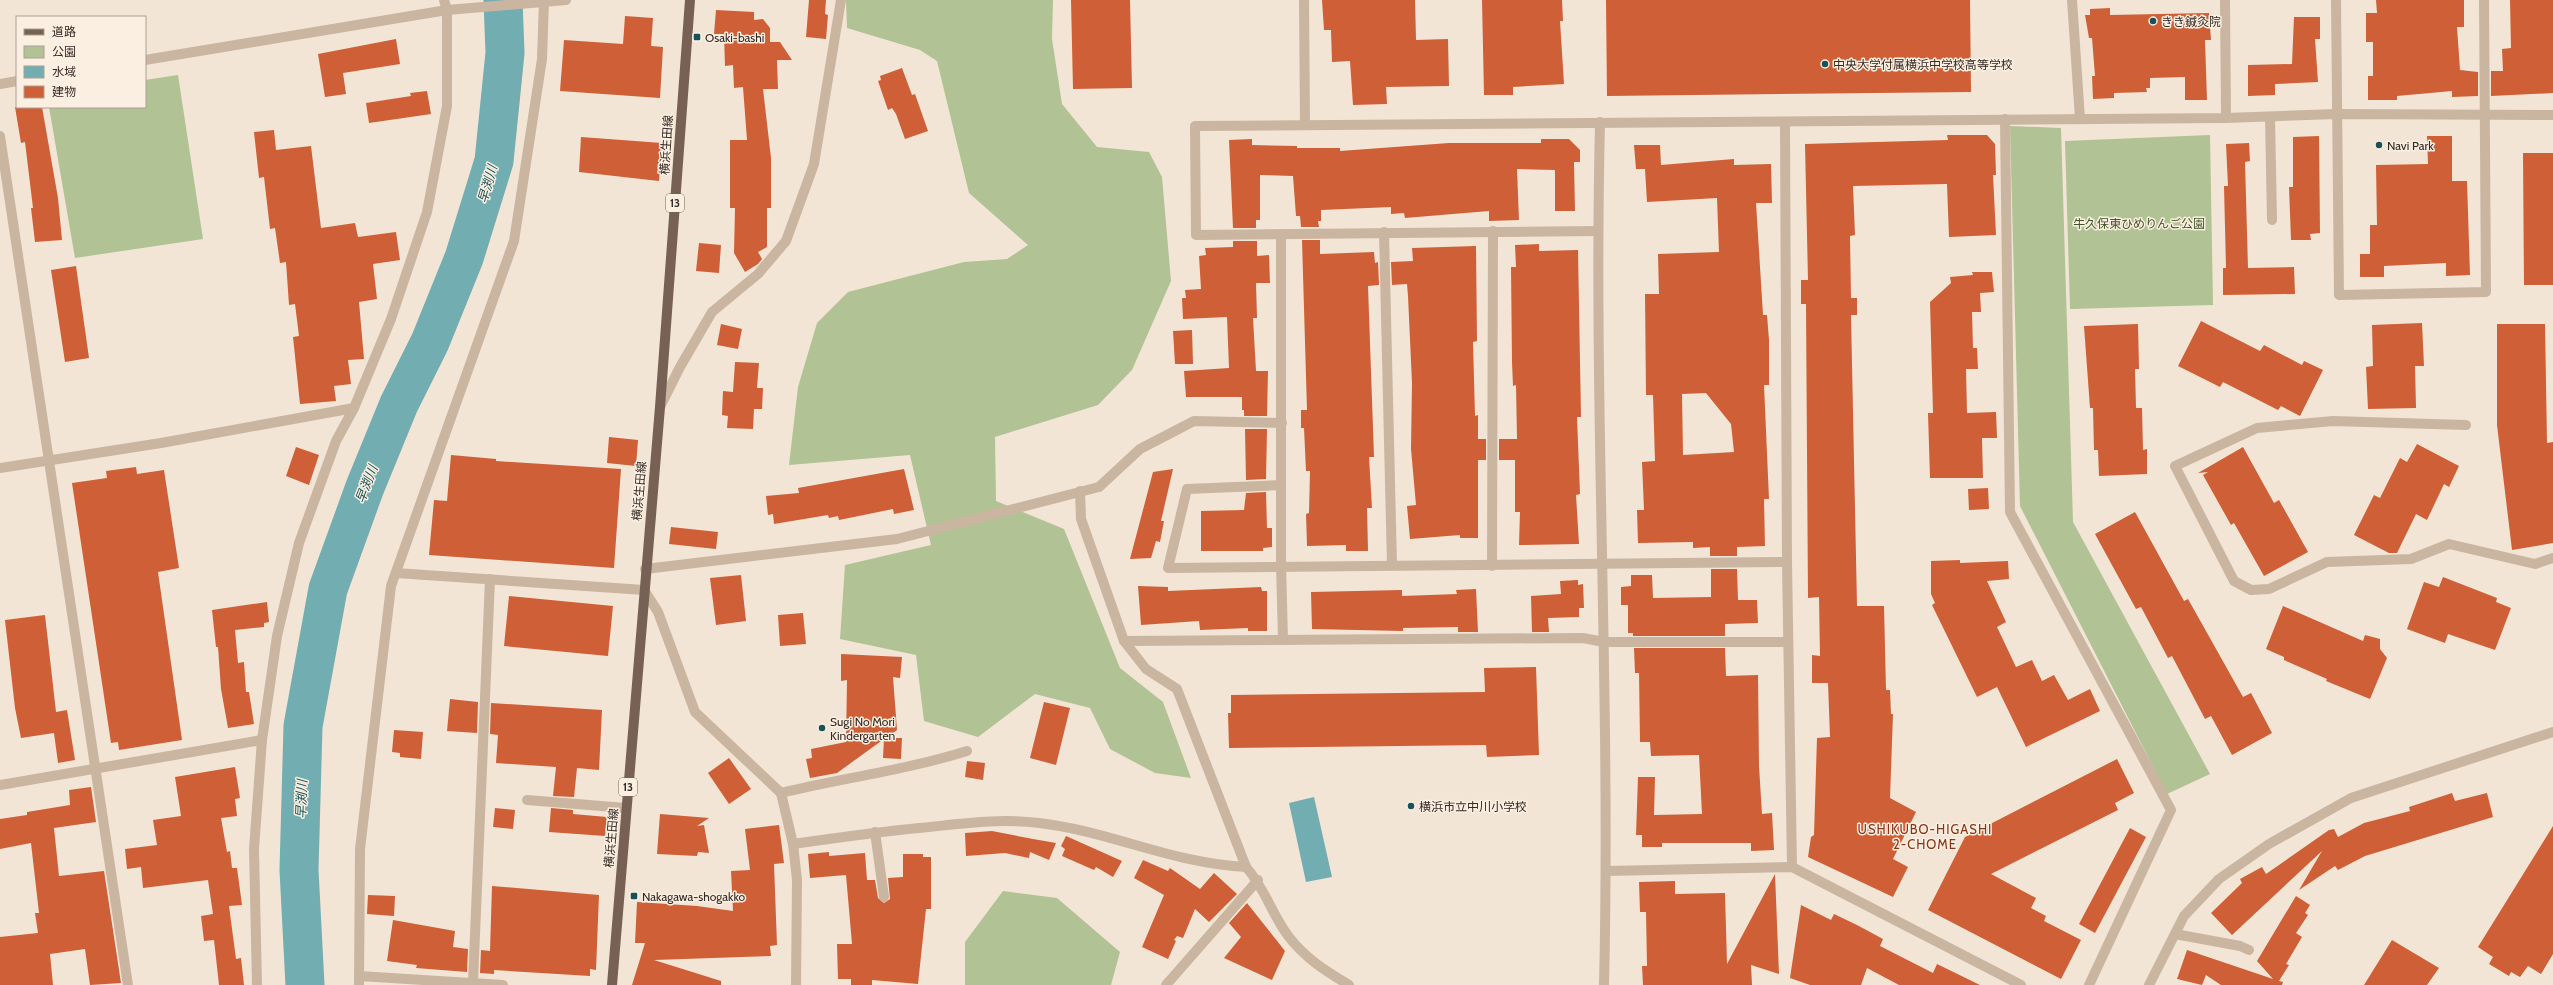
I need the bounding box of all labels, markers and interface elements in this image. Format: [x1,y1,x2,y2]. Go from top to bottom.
place label: きき鍼灸院 [2161,14,2221,29]
legend [16,16,146,108]
marker: きき鍼灸院 [2148,16,2158,26]
text: 道路 [52,24,76,39]
place label: Osaki-bashi [705,30,764,45]
marker: Osaki-bashi [692,32,702,42]
text: 公園 [52,44,76,59]
place label: 中央大学付属横浜中学校高等学校 [1833,57,2013,72]
marker: 中央大学付属横浜中学校高等学校 [1820,59,1830,69]
text: 水域 [52,64,76,79]
text: 建物 [52,84,76,99]
street label: 横浜生田線 [656,115,676,175]
place label: Navi Park [2387,138,2434,153]
marker: Navi Park [2374,140,2384,150]
water label: 早渕川 [474,161,501,205]
road number: 13 [666,194,684,212]
park label: 牛久保東ひめりんご公園 [2073,216,2205,231]
street label: 横浜生田線 [629,460,649,522]
water label: 早渕川 [352,461,381,505]
place label: Sugi No Mori Kindergarten [830,714,896,743]
marker: Sugi No Mori Kindergarten [817,723,827,733]
water label: 早渕川 [292,777,310,819]
road number: 13 [619,778,637,796]
place label: 横浜市立中川小学校 [1419,799,1527,814]
marker: 横浜市立中川小学校 [1406,801,1416,811]
street label: 横浜生田線 [601,807,621,869]
district label: USHIKUBO-HIGASHI 2-CHOME [1858,821,1992,852]
place label: Nakagawa-shogakko [642,889,746,904]
marker: Nakagawa-shogakko [629,891,639,901]

